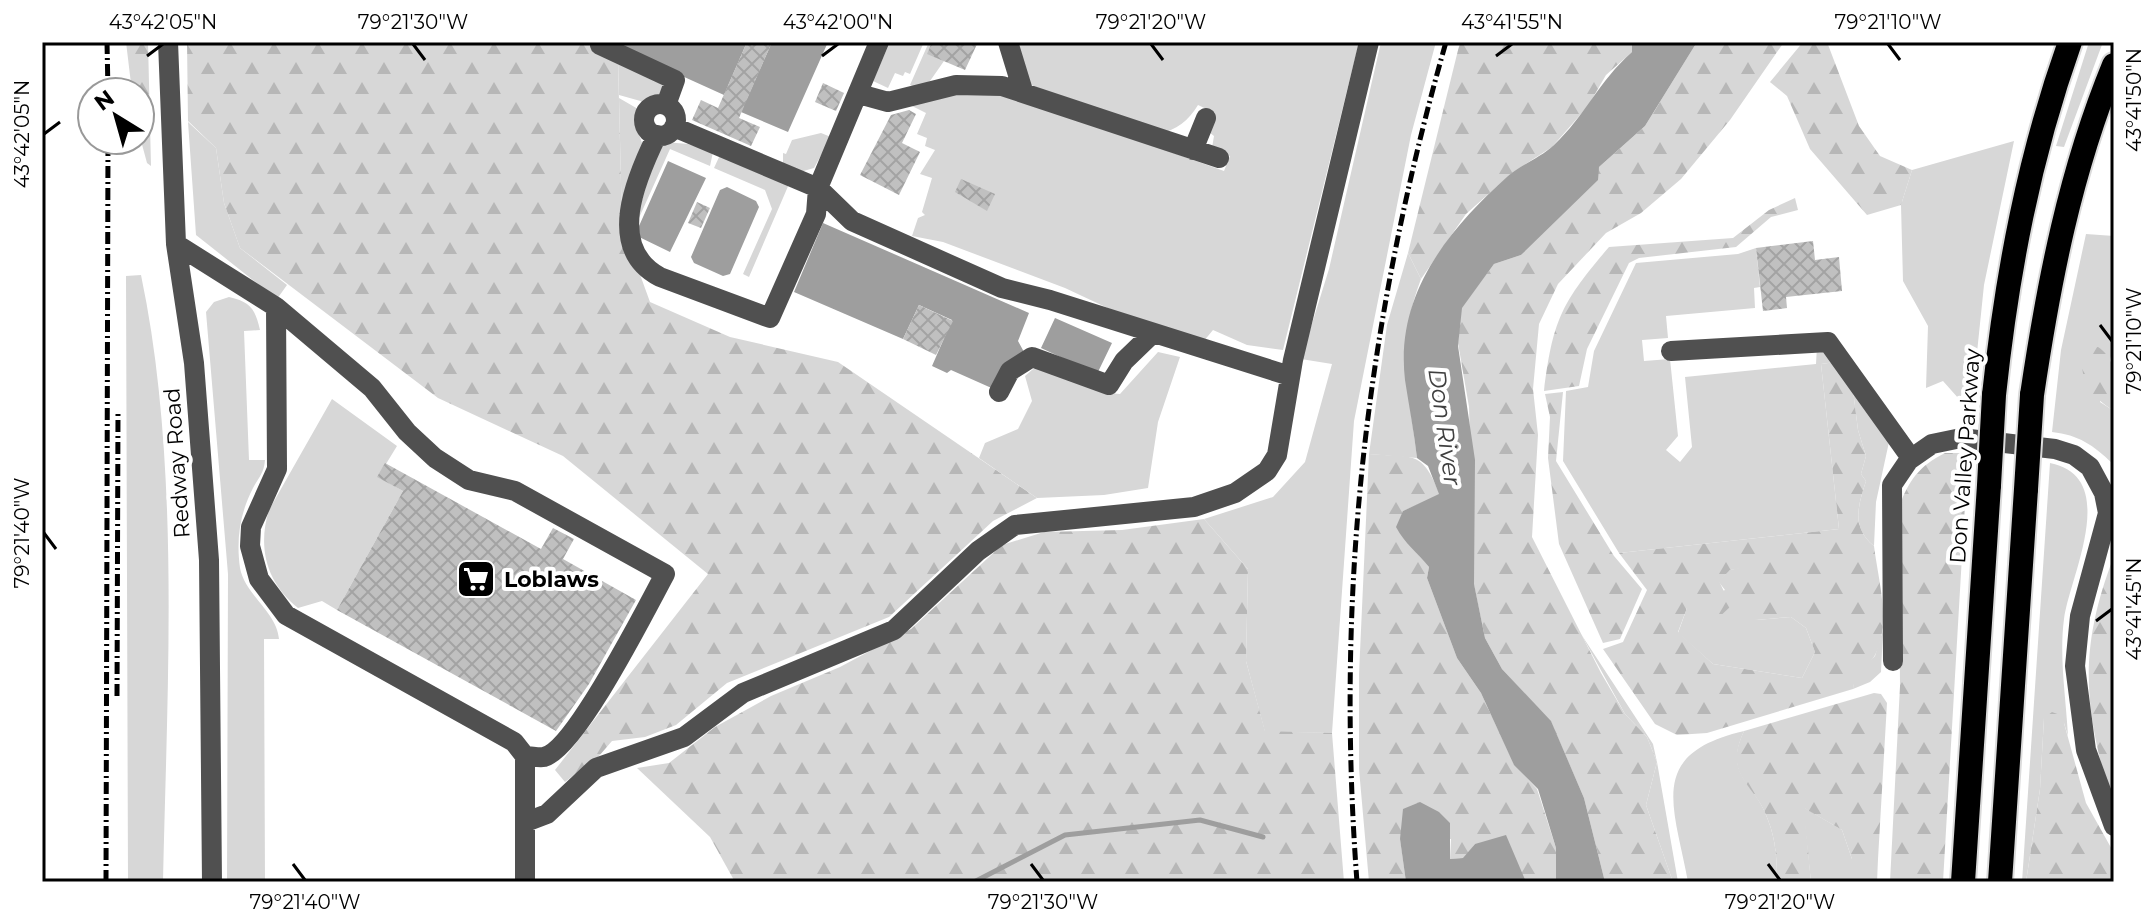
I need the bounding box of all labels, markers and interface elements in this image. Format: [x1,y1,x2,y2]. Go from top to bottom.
text: 43°42'05"N [109,10,217,34]
text: 79°21'30"W [358,10,468,34]
text: 43°42'00"N [783,10,893,34]
text: 79°21'20"W [1096,10,1206,34]
text: 43°41'55"N [1461,10,1563,34]
text: 79°21'10"W [1835,10,1941,34]
text: 43°41'50"N [2122,48,2146,152]
north arrow [76,76,156,156]
text: 43°42'05"N [10,80,34,188]
text: N [89,84,119,117]
text: 79°21'10"W [2122,288,2146,394]
street label: Don Valley Parkway [1944,348,1986,564]
water label: Don River [1422,367,1468,489]
street label: Redway Road [158,387,196,539]
text: 79°21'40"W [10,477,34,589]
supermarket icon: Loblaws [455,558,497,600]
text: 43°41'45"N [2122,558,2146,660]
place label: Loblaws [504,566,599,593]
text: 79°21'40"W [249,890,361,914]
text: 79°21'30"W [988,890,1098,914]
text: 79°21'20"W [1725,890,1835,914]

